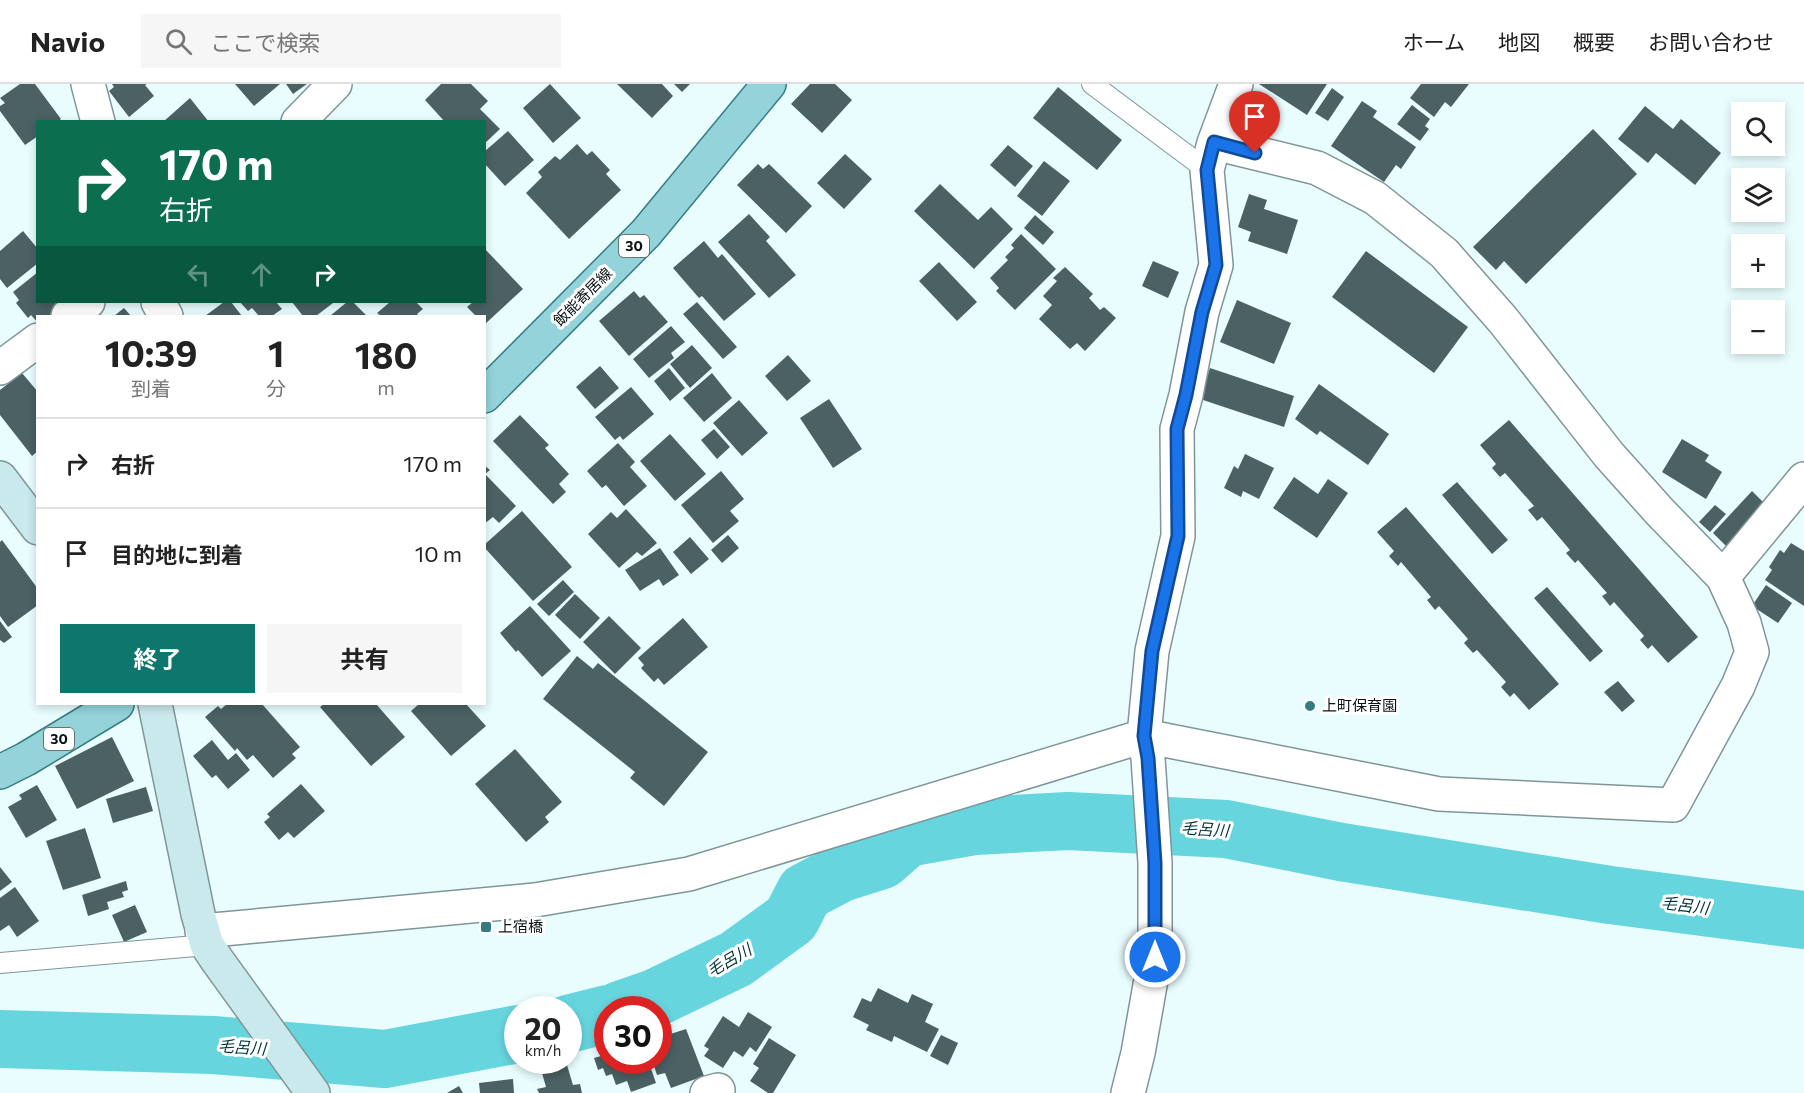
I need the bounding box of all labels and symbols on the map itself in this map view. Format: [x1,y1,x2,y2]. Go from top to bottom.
pin [1229,91,1280,153]
road number: 30 [619,235,649,257]
street label: 飯能寄居線 [549,263,615,329]
place label: 上町保育園 [1322,696,1397,714]
marker: 上町保育園 [1303,699,1317,713]
road number: 30 [44,728,74,750]
water label: 毛呂川 [1180,817,1232,840]
water label: 毛呂川 [1660,892,1712,917]
place label: 上宿橋 [498,917,543,935]
marker: 上宿橋 [479,920,493,934]
position arrow [1123,925,1187,989]
water label: 毛呂川 [703,938,756,980]
speed limit sign: 30 [594,996,672,1074]
water label: 毛呂川 [217,1035,269,1058]

